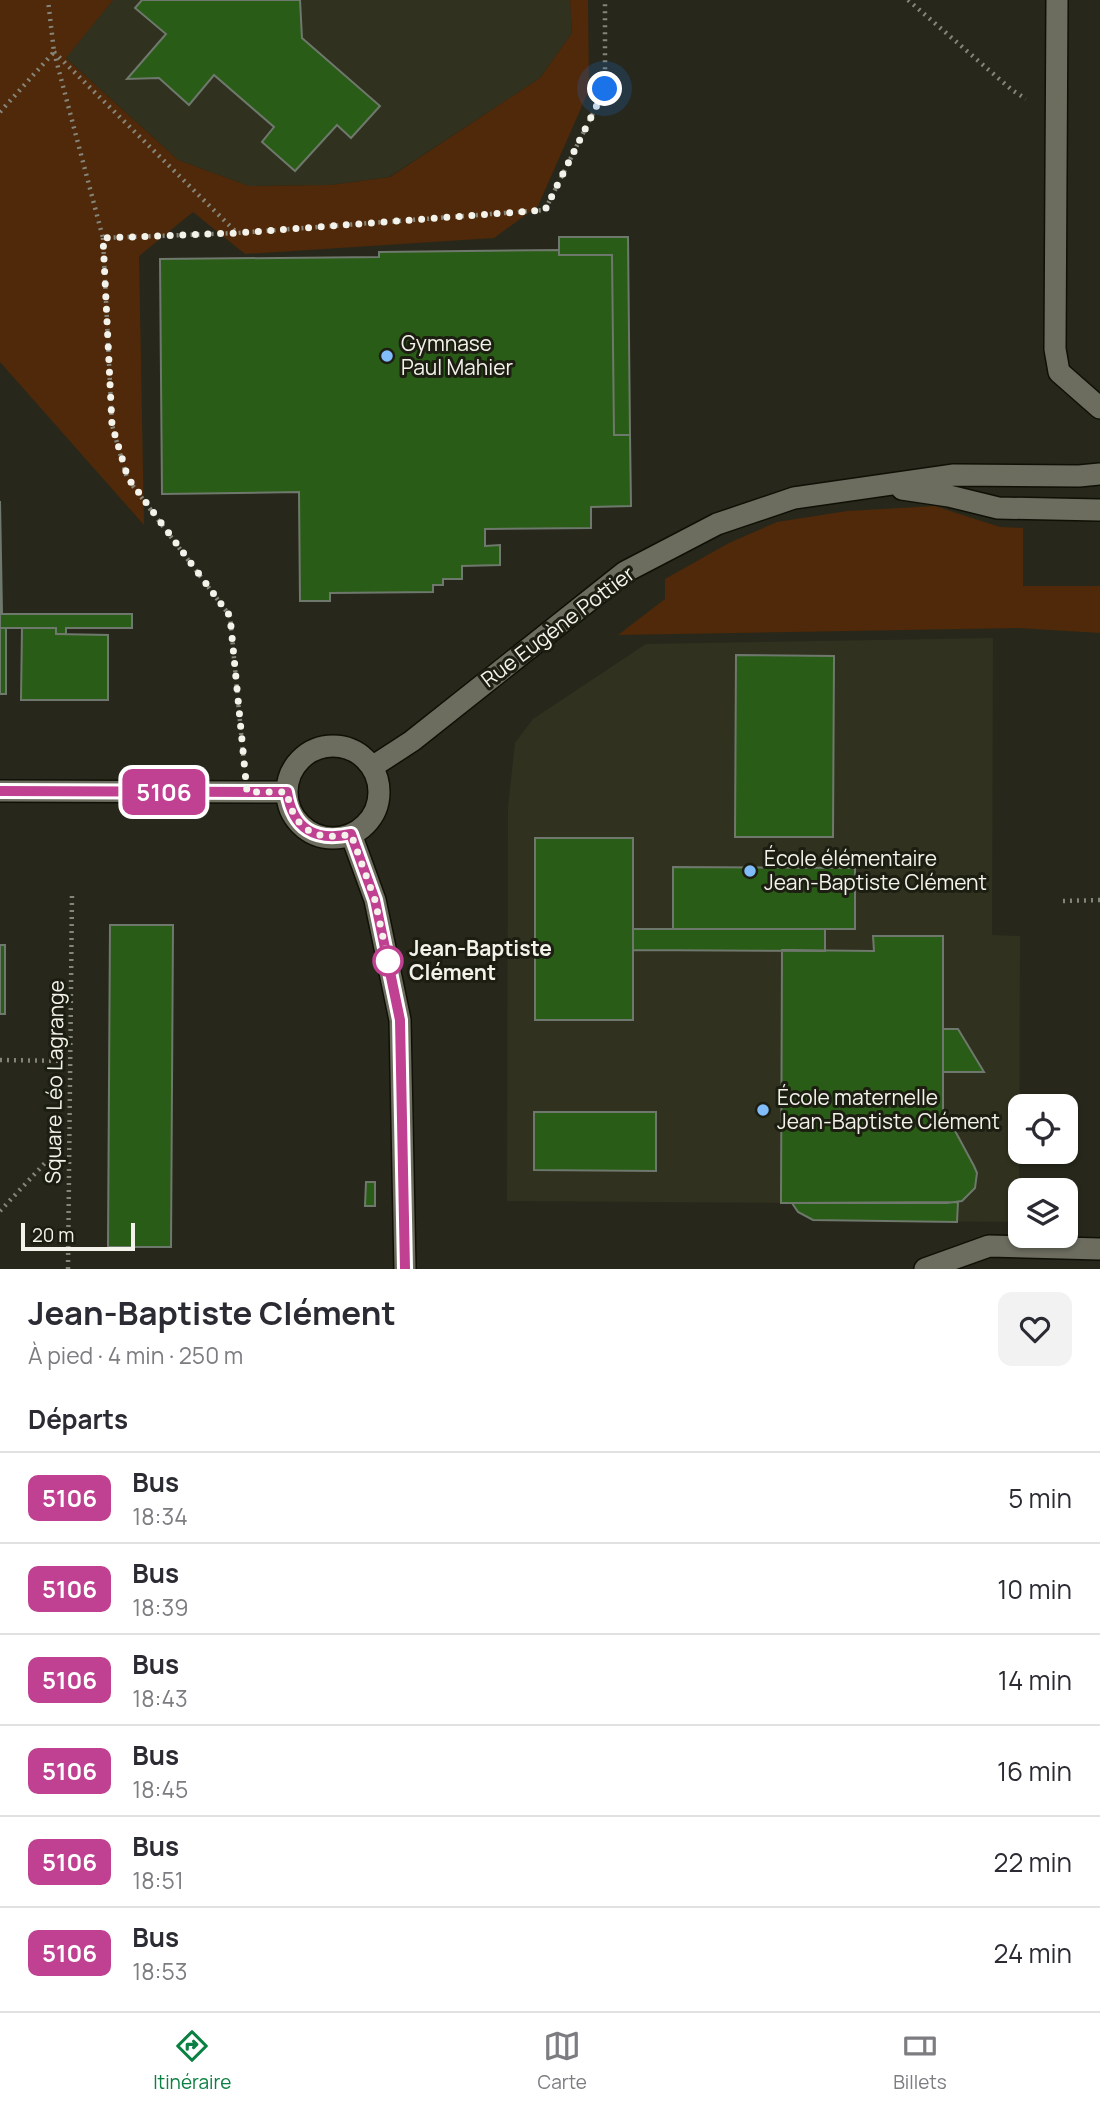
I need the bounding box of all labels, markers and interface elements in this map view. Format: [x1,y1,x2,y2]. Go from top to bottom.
your location [587,71,622,106]
place label: Gymnase Paul Mahier [401,329,513,381]
marker: Gymnase Paul Mahier [379,348,395,364]
street label: Rue Eugène Pottier [475,559,640,693]
line badge: 5106 [115,769,213,815]
text: 5106 [136,775,192,808]
place label: École élémentaire Jean-Baptiste Clément [764,844,987,896]
marker: École élémentaire Jean-Baptiste Clément [742,863,758,879]
place label: Jean-Baptiste Clément [409,934,552,986]
marker: Jean-Baptiste Clément [373,946,403,976]
street label: Square Léo Lagrange [38,980,70,1184]
place label: École maternelle Jean-Baptiste Clément [777,1083,1000,1135]
map controls [1008,1094,1078,1248]
button: locate [1008,1094,1078,1164]
marker: École maternelle Jean-Baptiste Clément [755,1102,771,1118]
button: layers [1008,1178,1078,1248]
scale bar [21,1220,135,1252]
text: 20 m [32,1222,74,1248]
text: Jean-Baptiste Clément [28,1290,396,1335]
button: heart [998,1292,1072,1366]
text: À pied · 4 min · 250 m [28,1339,243,1371]
text: Départs [28,1401,128,1437]
text: Bus [132,1464,179,1500]
text: 5 min [1008,1480,1072,1516]
text: 5106 [42,1481,97,1514]
text: 18:34 [132,1500,188,1532]
text: Bus [132,1555,179,1591]
text: 10 min [997,1571,1072,1607]
text: 5106 [42,1572,97,1605]
text: 18:39 [132,1591,189,1623]
text: Bus [132,1646,179,1682]
text: 14 min [998,1662,1072,1698]
text: 5106 [42,1663,97,1696]
text: 18:43 [132,1682,188,1714]
text: Bus [132,1737,179,1773]
text: 16 min [997,1753,1072,1789]
text: 5106 [42,1754,97,1787]
text: 18:45 [132,1773,188,1805]
text: Bus [132,1828,179,1864]
text: 22 min [994,1844,1072,1880]
text: 5106 [42,1845,97,1878]
text: 18:51 [132,1864,184,1896]
text: Bus [132,1919,179,1955]
text: 24 min [994,1935,1072,1971]
text: 5106 [42,1936,97,1969]
text: 18:53 [132,1955,188,1987]
tab: Itinéraire [153,2027,231,2095]
tab: Carte [538,2027,587,2095]
tab: Billets [893,2027,947,2095]

